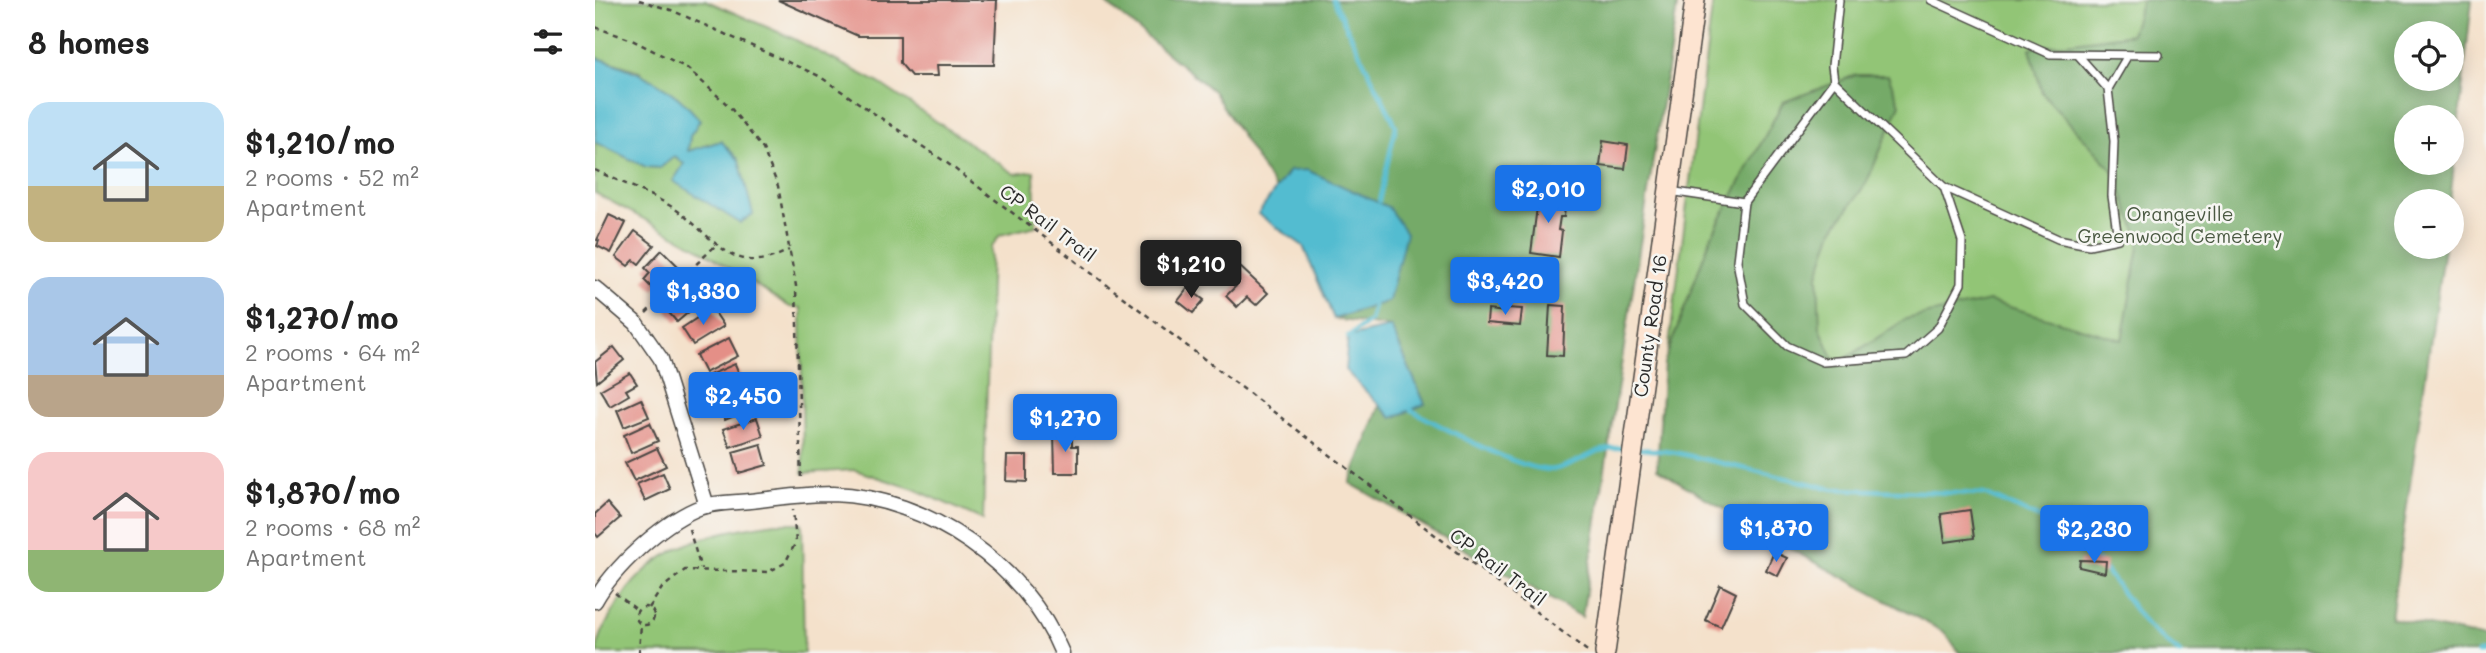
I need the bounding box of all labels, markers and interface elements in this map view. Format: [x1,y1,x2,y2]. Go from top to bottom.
map controls [2394,21,2464,259]
button: locate [2394,21,2464,91]
text: 8 homes [28,22,150,62]
icon: filters [529,23,567,61]
button: + [2394,105,2464,175]
text: $1,210/mo [245,122,395,162]
icon: home [84,130,168,214]
text: 2 rooms · 52 m² [245,162,419,192]
pin: $2,010 [1491,166,1605,225]
text: $2,010 [1511,173,1585,203]
street label: CP Rail Trail [995,178,1102,267]
button: − [2394,189,2464,259]
text: Apartment [245,192,367,222]
park label: Orangeville Greenwood Cemetery [2078,201,2282,248]
pin: $1,210 [1134,240,1248,300]
text: $1,210 [1156,248,1226,278]
street label: County Road 16 [1627,253,1672,399]
pin: $3,420 [1448,258,1562,317]
text: $3,420 [1466,265,1544,295]
pin: $1,330 [646,268,760,327]
text: $1,330 [666,275,740,305]
text: $1,270/mo [245,297,398,337]
icon: home [84,305,168,389]
text: 2 rooms · 64 m² [245,337,420,367]
text: Apartment [245,367,367,397]
pin: $2,450 [686,372,800,432]
text: $2,450 [705,380,781,410]
pin: $1,270 [1008,394,1122,454]
text: $1,270 [1029,402,1101,432]
text: $1,870/mo [245,472,400,512]
icon: home [84,480,168,564]
pin: $1,870 [1719,504,1833,564]
pin: $2,230 [2037,505,2151,565]
text: 2 rooms · 68 m² [245,512,420,542]
text: $1,870 [1739,512,1813,542]
text: $2,230 [2056,513,2132,543]
street label: CP Rail Trail [1445,522,1552,611]
text: Apartment [245,542,367,572]

